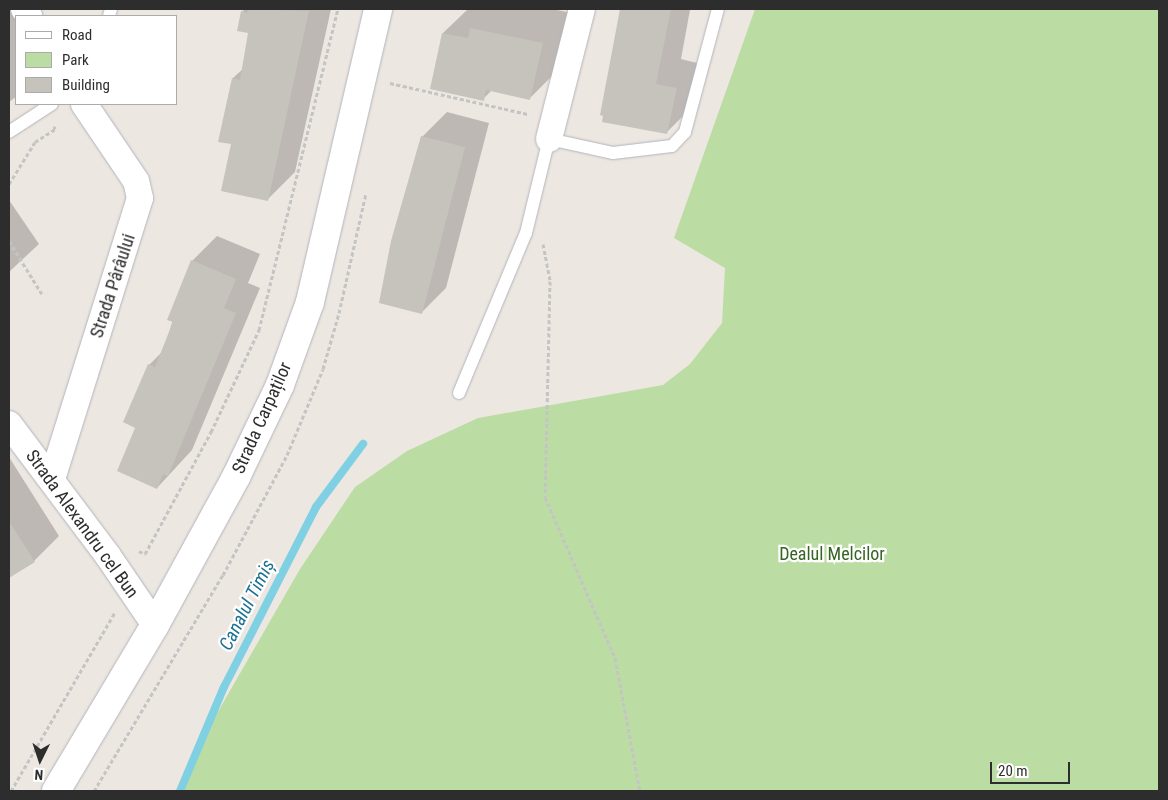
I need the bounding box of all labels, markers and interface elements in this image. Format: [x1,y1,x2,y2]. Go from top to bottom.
legend [15,15,178,105]
text: Road [62,26,92,44]
text: Park [62,51,89,69]
text: Building [62,76,110,94]
street label: Strada Pârâului [86,231,140,341]
street label: Strada Carpaților [228,359,296,477]
street label: Strada Alexandru cel Bun [21,446,143,602]
park label: Dealul Melcilor [779,543,885,565]
water label: Canalul Timiș [214,556,280,654]
north arrow [15,735,65,785]
scale bar [993,752,1073,784]
text: 20 m [998,762,1028,780]
text: N [34,767,44,783]

